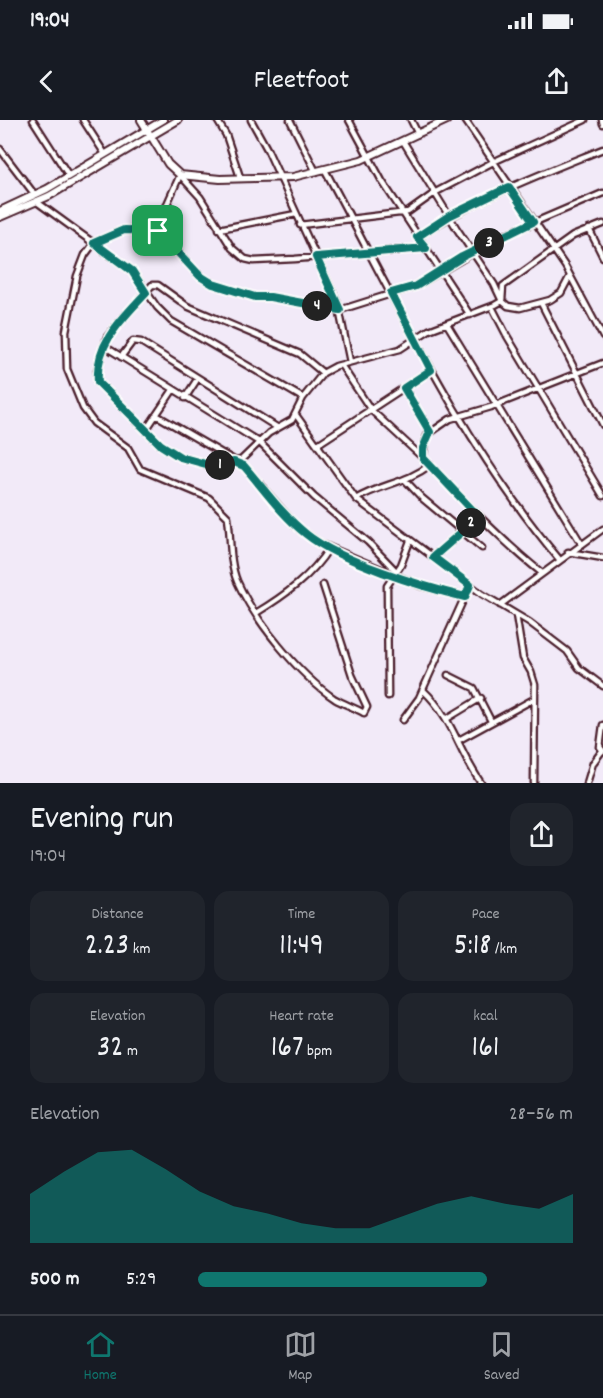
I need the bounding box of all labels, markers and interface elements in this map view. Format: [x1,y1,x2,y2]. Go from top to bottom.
text: 19:04 [30,6,70,37]
text: Fleetfoot [254,62,349,101]
icon: back [30,65,63,98]
icon: share [540,65,573,98]
pin [132,205,183,256]
icon: arrive [141,214,174,247]
pin: 3 [474,228,504,258]
text: 3 [485,231,493,254]
pin: 4 [302,291,332,321]
text: 4 [314,294,320,317]
pin: 1 [205,450,235,480]
text: 1 [218,453,222,476]
pin: 2 [456,508,486,538]
text: 2 [468,511,475,534]
text: Evening run [30,797,174,844]
button: share [510,803,573,866]
text: 19:04 [30,843,66,871]
text: Distance [91,903,144,926]
text: Time [288,903,315,926]
text: Pace [471,903,500,926]
text: 2.23 [85,926,129,969]
text: 11:49 [279,926,324,969]
text: 5:18 [454,926,491,969]
text: km [129,938,150,961]
text: /km [491,938,517,961]
text: Elevation [90,1005,145,1028]
text: Heart rate [269,1005,334,1028]
text: kcal [473,1005,498,1028]
text: 32 [97,1028,123,1071]
text: 167 [271,1028,303,1071]
text: 161 [472,1028,499,1071]
text: m [123,1040,138,1063]
text: bpm [303,1040,332,1063]
text: Elevation [30,1101,100,1129]
text: 28–56 m [509,1101,573,1129]
text: 500 m [30,1266,79,1294]
text: 5:29 [126,1266,156,1294]
tab: Home [83,1328,117,1387]
tab: Map [284,1328,317,1387]
tab: Saved [484,1328,520,1387]

